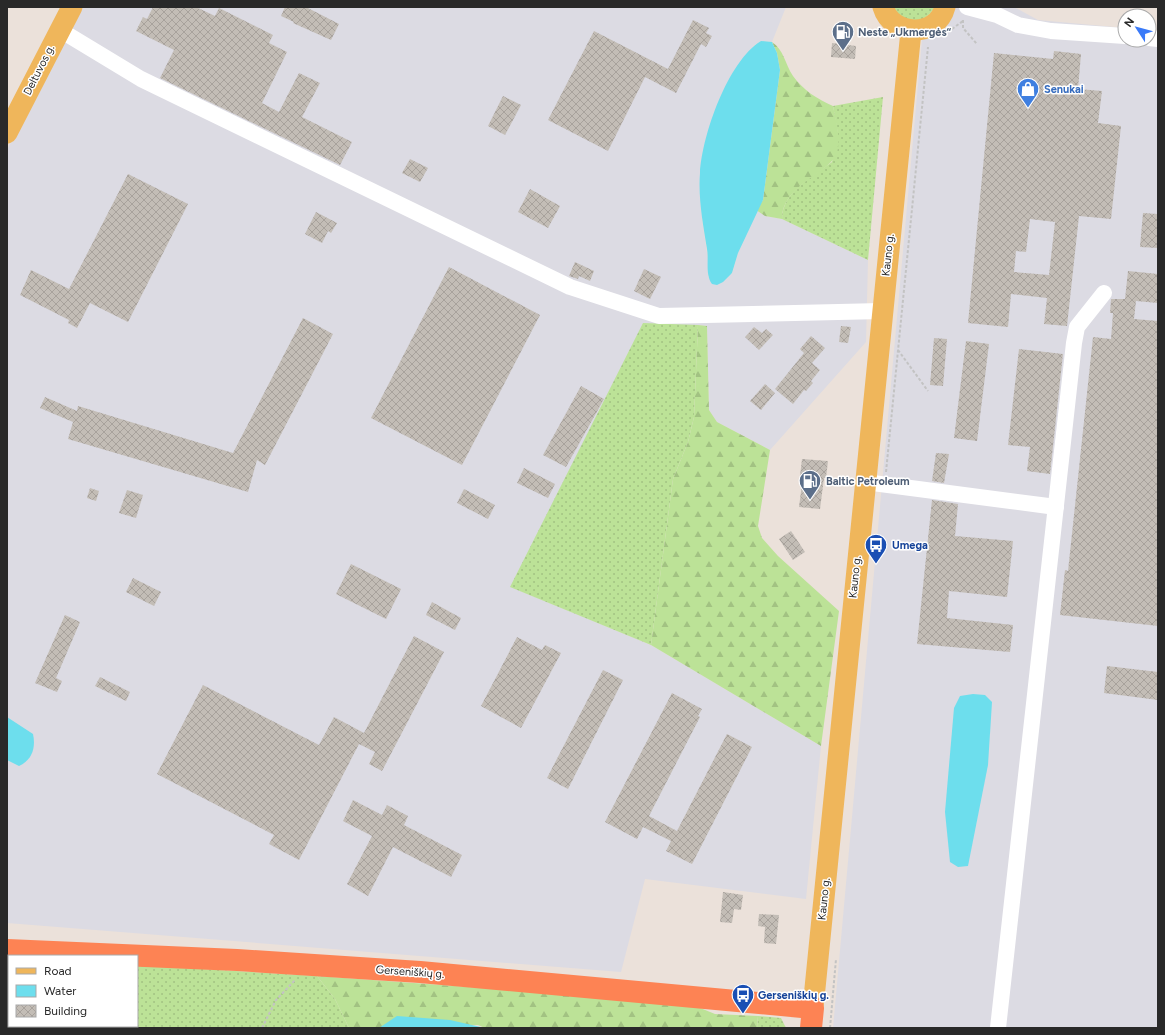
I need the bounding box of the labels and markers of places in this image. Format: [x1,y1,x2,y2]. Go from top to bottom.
fuel station icon: Neste „Ukmergės“ [830,19,856,52]
place label: Neste „Ukmergės“ [858,26,952,39]
shop icon: Senukai [1015,76,1041,109]
place label: Senukai [1044,83,1084,96]
fuel station icon: Baltic Petroleum [797,468,823,501]
place label: Baltic Petroleum [826,475,910,488]
bus stop icon: Umega [863,532,889,565]
place label: Umega [892,539,928,552]
bus stop icon: Gerseniškių g. [730,982,756,1015]
place label: Gerseniškių g. [758,989,829,1002]

